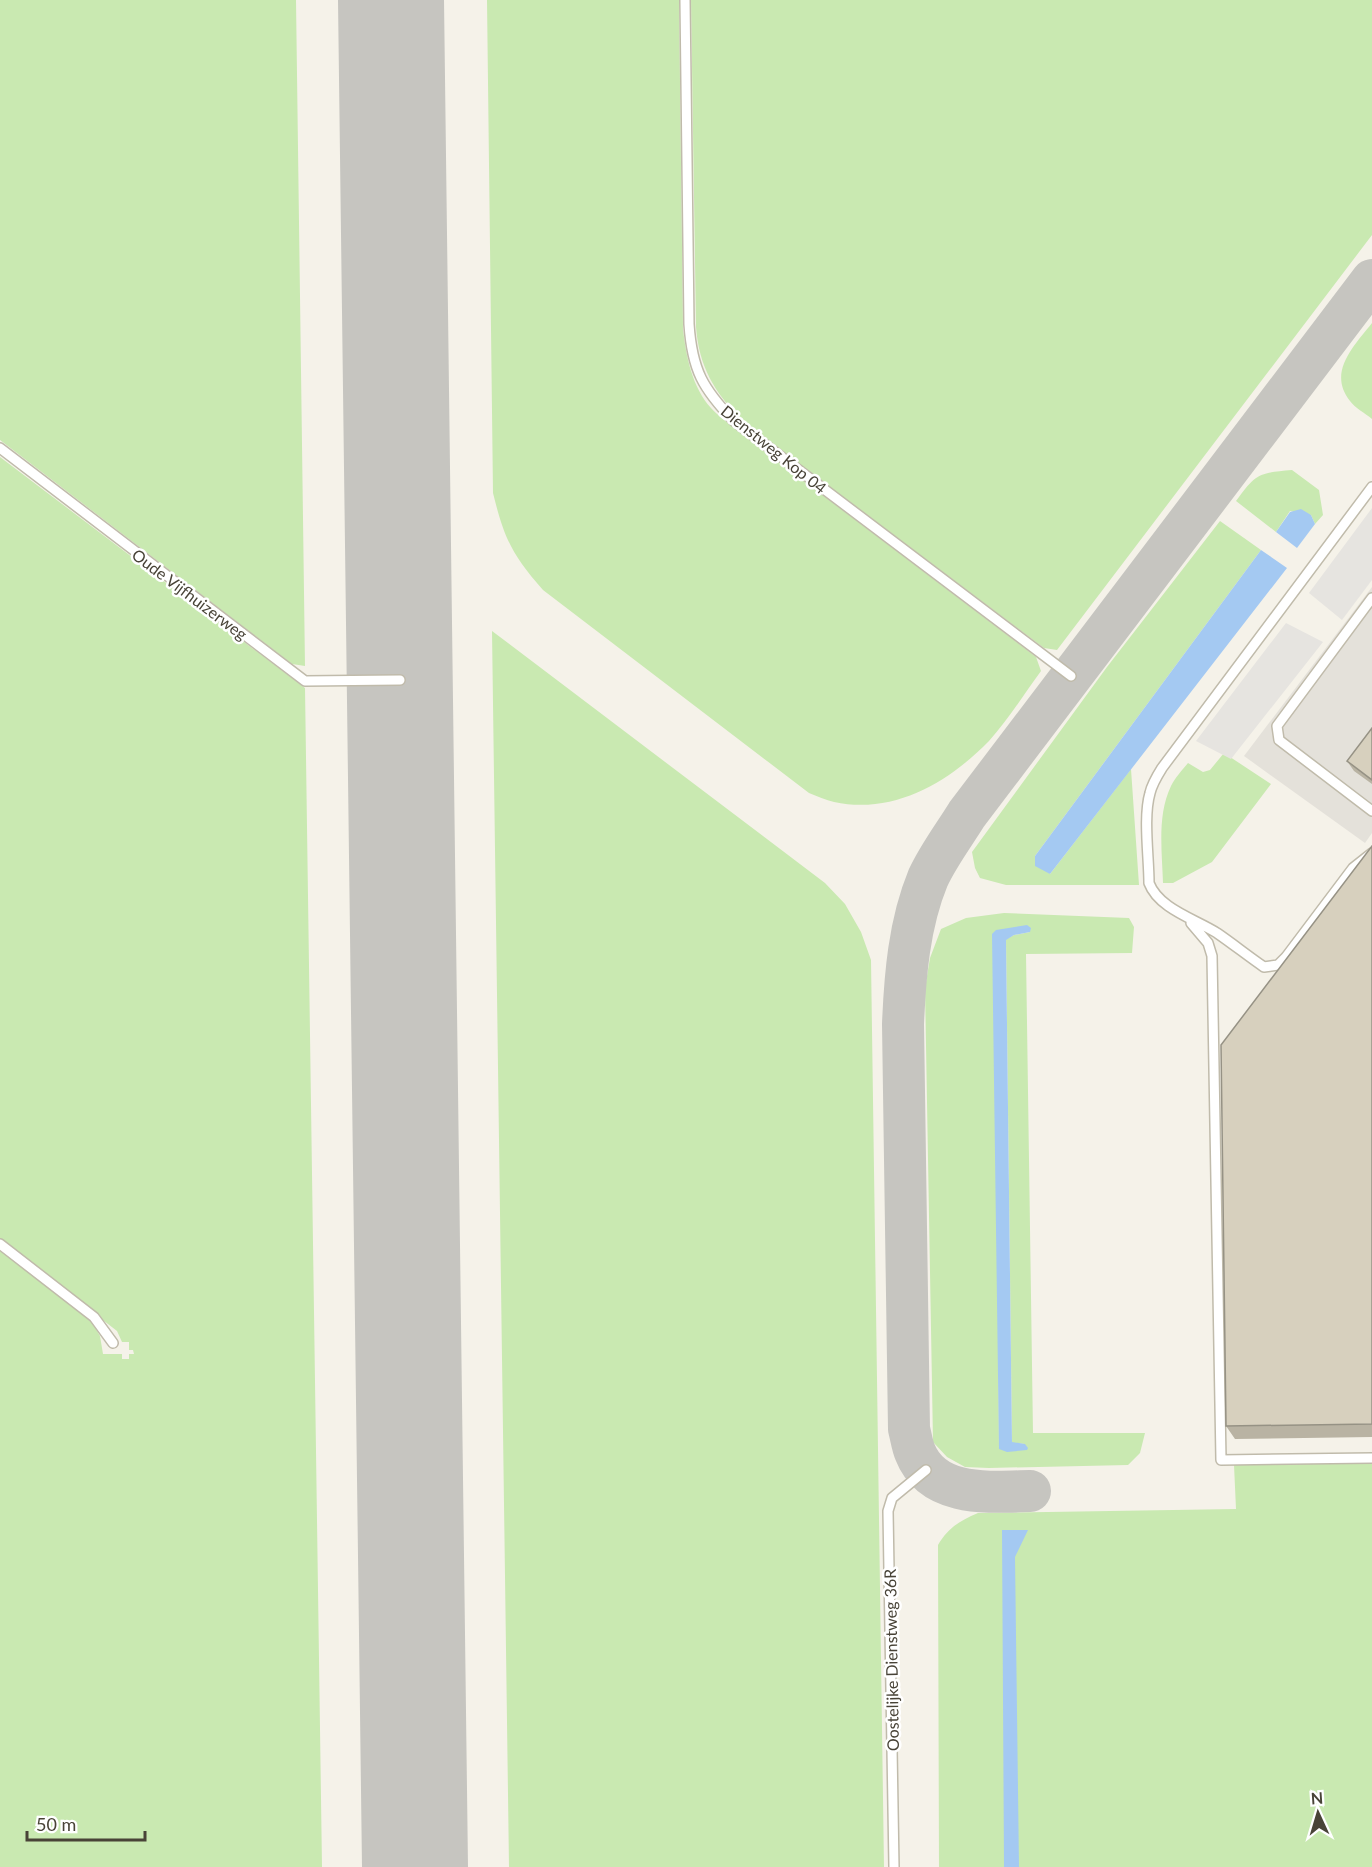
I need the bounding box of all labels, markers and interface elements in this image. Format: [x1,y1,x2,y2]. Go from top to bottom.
street label: Dienstweg Kop 04 [718,401,830,497]
street label: Oude Vijfhuizerweg [129,545,251,643]
street label: Oostelijke Dienstweg 36R [880,1569,902,1751]
north arrow [1288,1783,1348,1843]
text: N [1310,1788,1324,1807]
scale bar [27,1804,146,1842]
text: 50 m [36,1813,76,1835]

